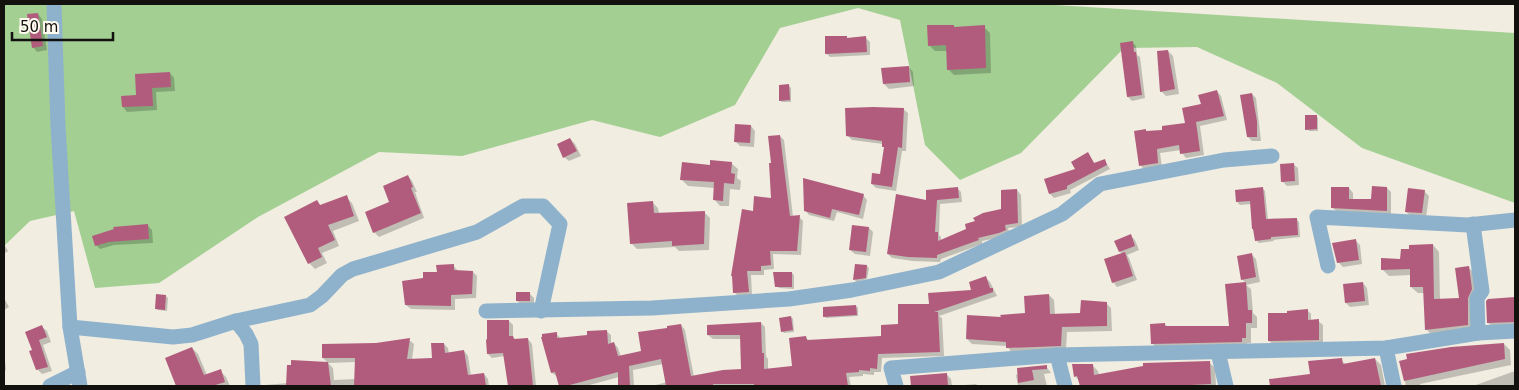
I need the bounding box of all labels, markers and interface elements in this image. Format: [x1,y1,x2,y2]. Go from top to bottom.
scale bar [12,10,114,42]
text: 50 m [20,18,58,36]

